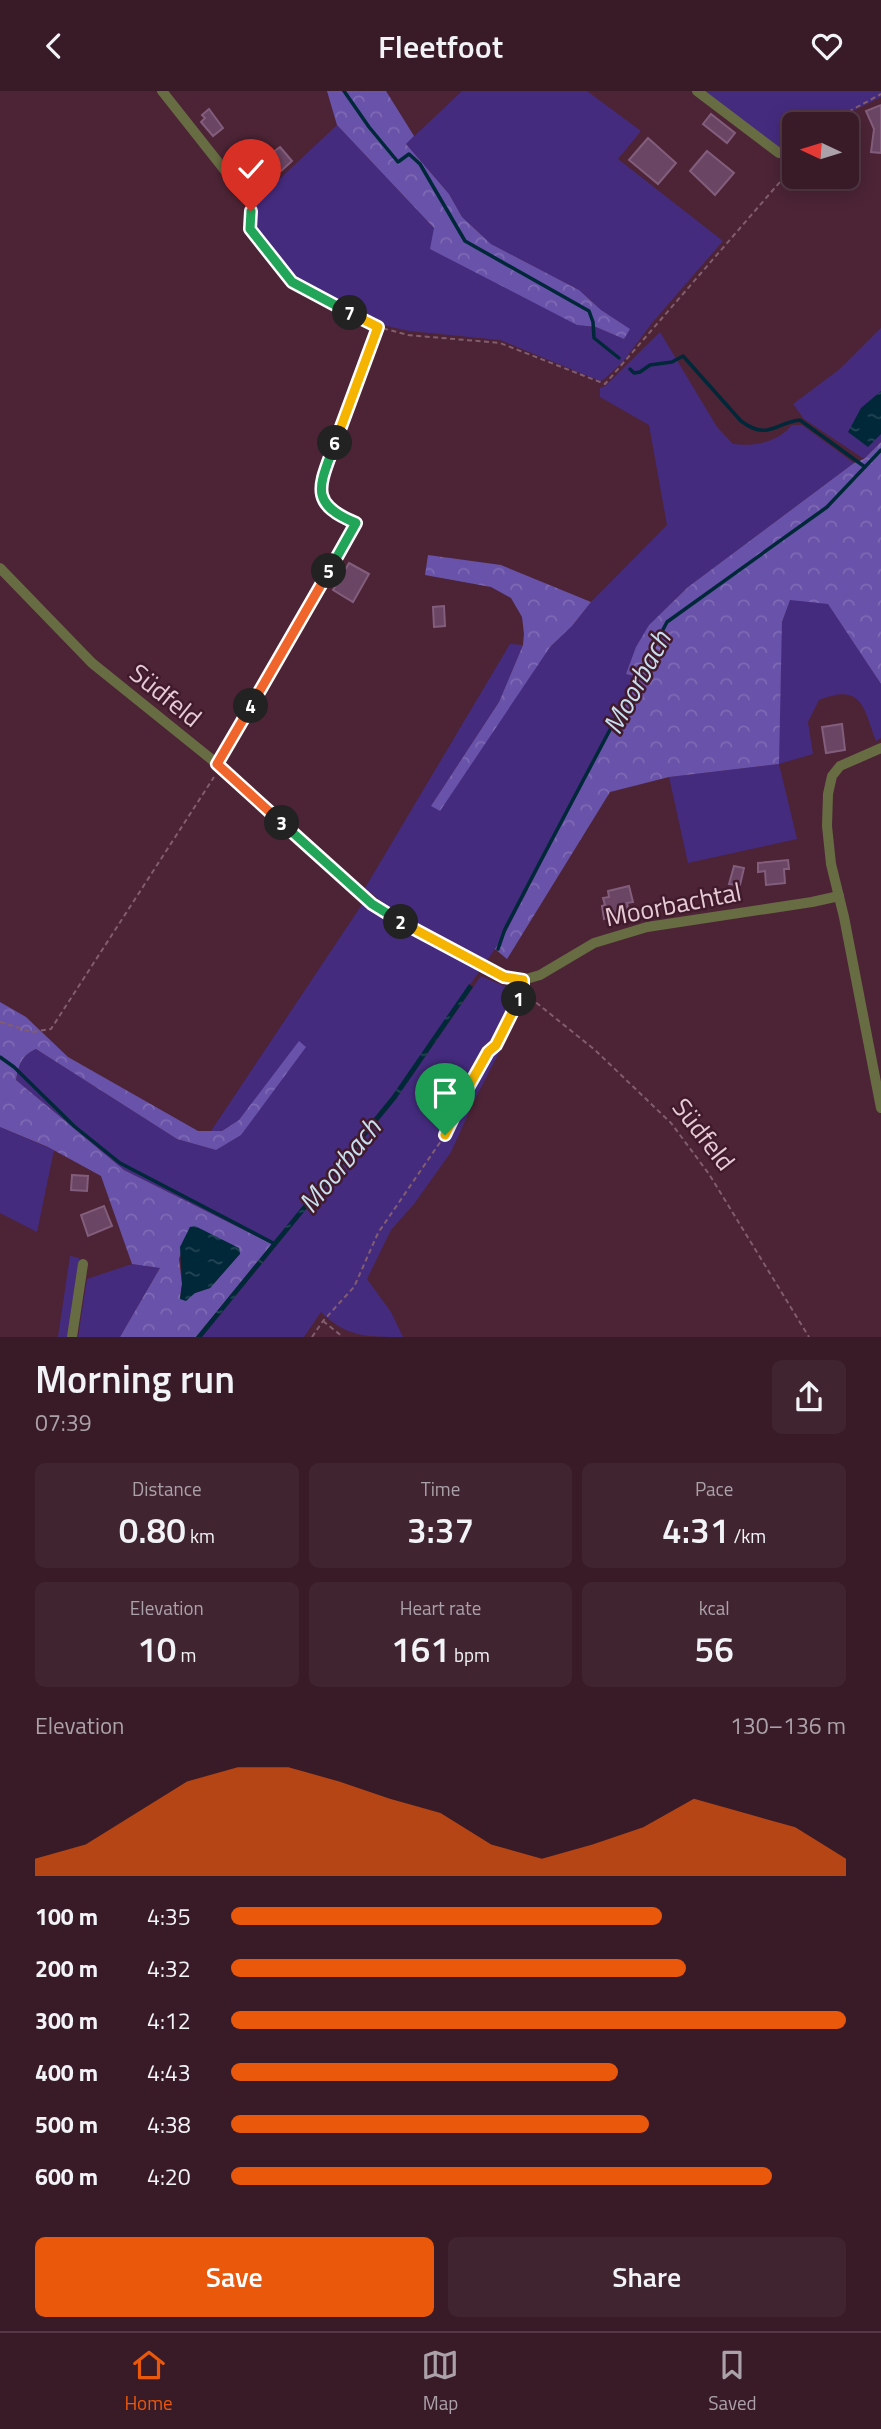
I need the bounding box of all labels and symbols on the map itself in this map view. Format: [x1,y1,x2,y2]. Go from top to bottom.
north arrow [782,112,859,189]
pin [221,139,281,211]
pin: 7 [332,295,368,331]
pin: 6 [318,425,352,461]
pin: 5 [312,553,346,589]
water label: Moorbach [591,622,682,741]
street label: Südfeld [122,654,210,736]
pin: 4 [233,689,268,723]
pin: 3 [264,805,300,841]
street label: Moorbachtal [601,872,745,936]
pin: 2 [384,905,418,939]
pin: 1 [502,981,536,1017]
pin [415,1063,475,1135]
street label: Südfeld [663,1089,745,1179]
water label: Moorbach [287,1107,391,1222]

